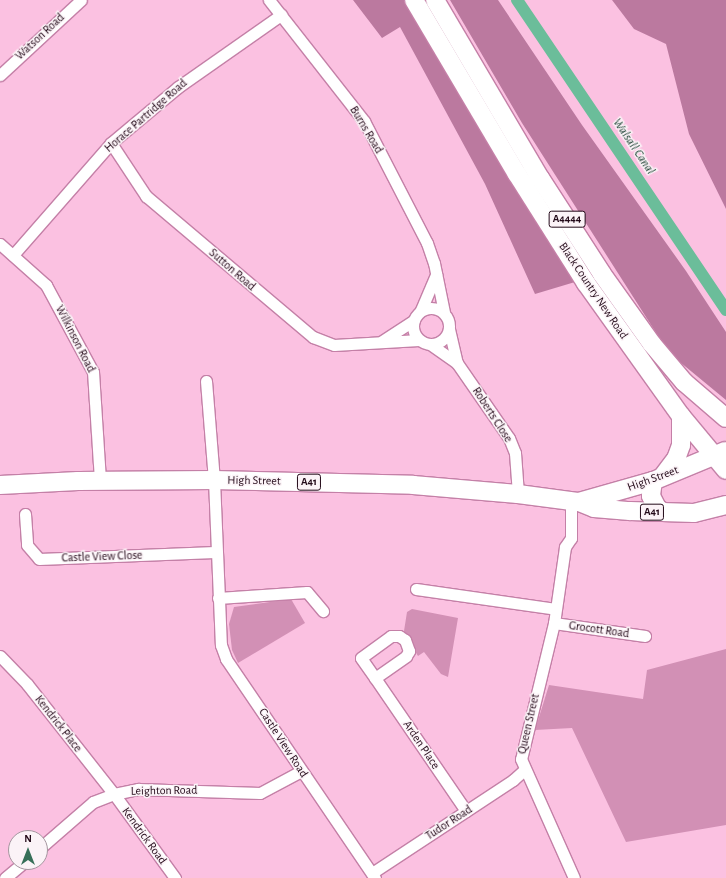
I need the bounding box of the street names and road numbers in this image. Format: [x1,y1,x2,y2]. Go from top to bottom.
street label: Watson Road [13,11,67,63]
street label: Horace Partridge Road [102,76,190,156]
street label: Burns Road [346,104,386,156]
road number: A4444 [548,210,586,228]
street label: Black Country New Road [555,240,631,342]
street label: Sutton Road [206,246,258,294]
street label: Wilkinson Road [52,303,98,375]
street label: Roberts Close [469,385,515,445]
street label: High Street [625,463,681,495]
street label: High Street [227,473,281,489]
road number: A41 [296,473,322,491]
road number: A41 [639,503,665,521]
street label: Castle View Close [61,548,143,566]
street label: Grocott Road [568,619,630,641]
street label: Kendrick Place [31,693,85,755]
street label: Queen Street [515,693,543,755]
street label: Castle View Road [255,706,311,780]
street label: Arden Place [400,718,442,772]
street label: Leighton Road [130,783,198,799]
street label: Tudor Road [423,803,475,843]
street label: Kendrick Road [118,805,170,867]

